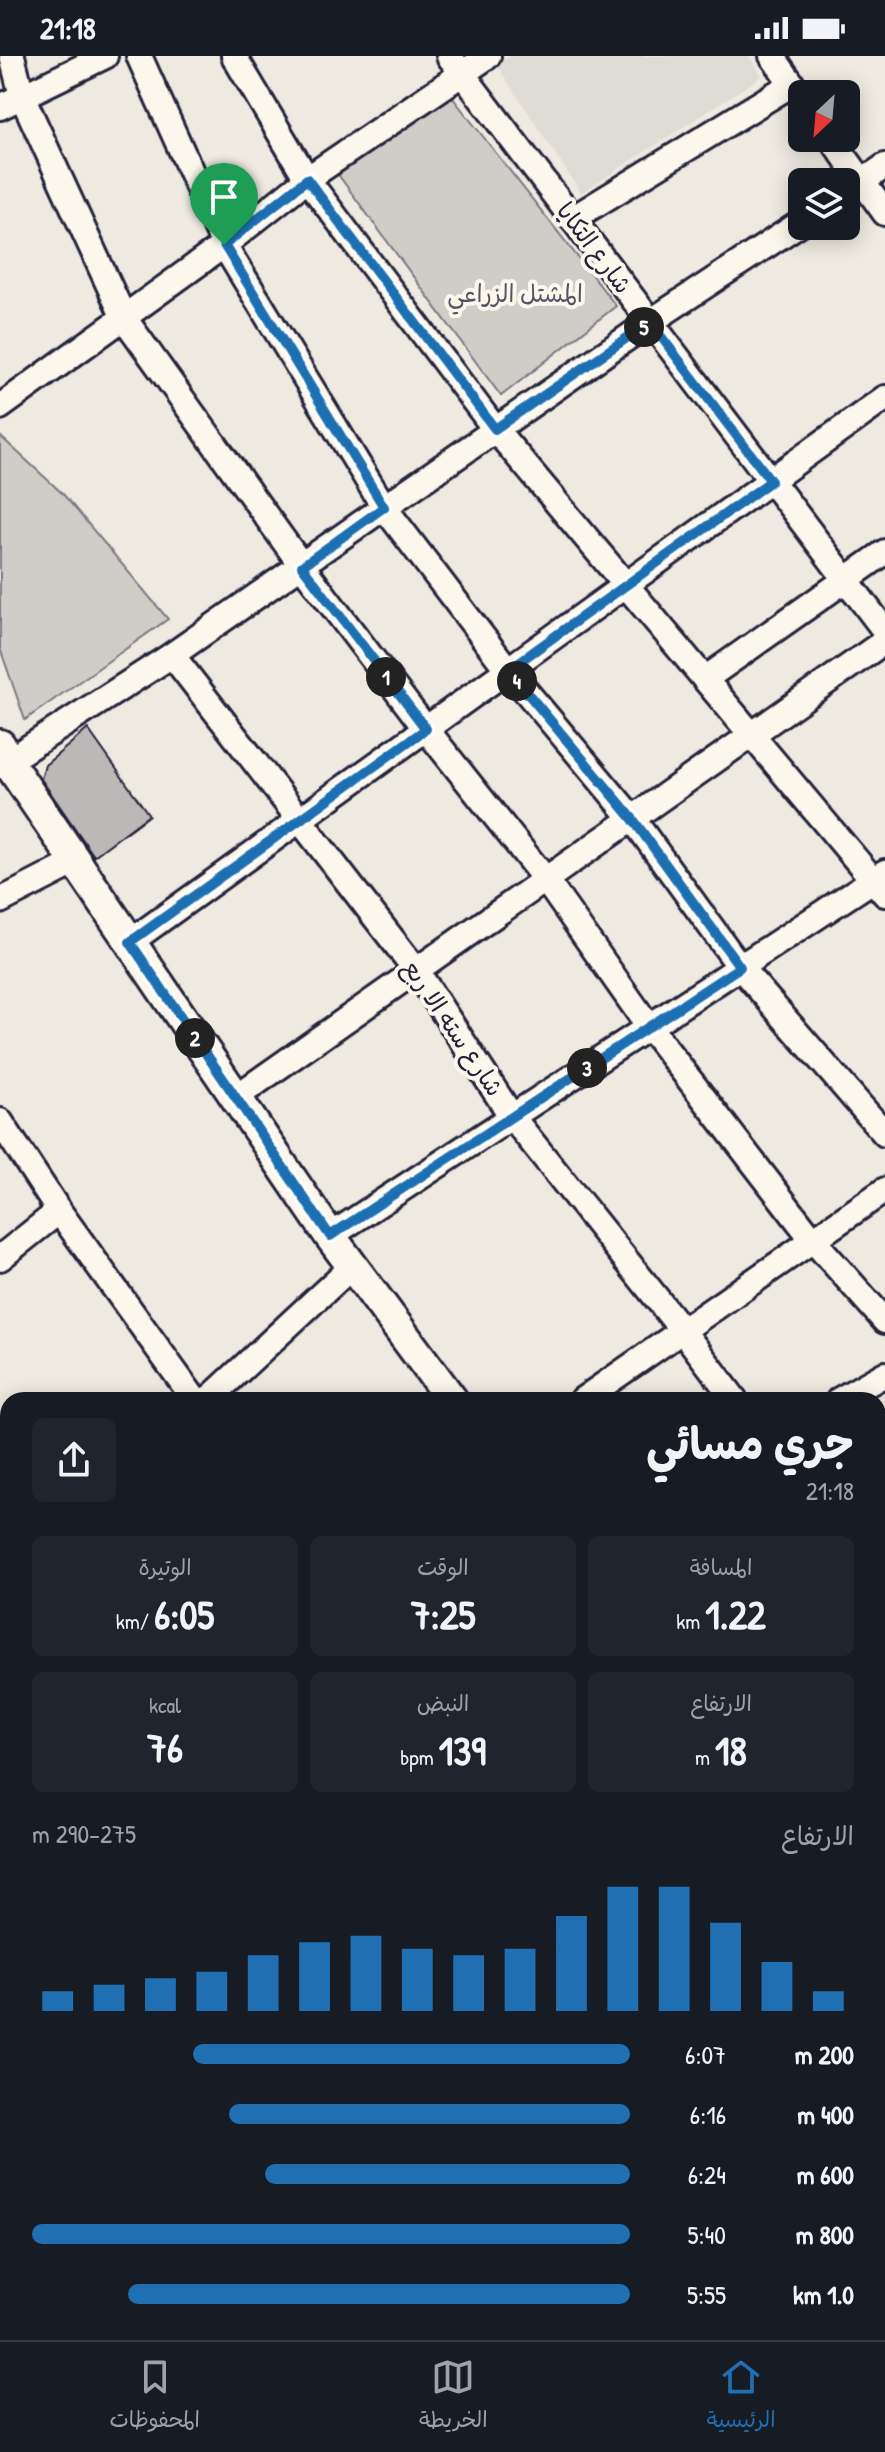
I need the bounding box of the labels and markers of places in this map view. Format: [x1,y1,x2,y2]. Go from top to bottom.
pin [190,163,258,245]
pin: 5 [624,307,664,347]
pin: 1 [366,657,406,697]
pin: 4 [497,661,537,701]
pin: 2 [175,1018,215,1058]
pin: 3 [567,1048,607,1088]

